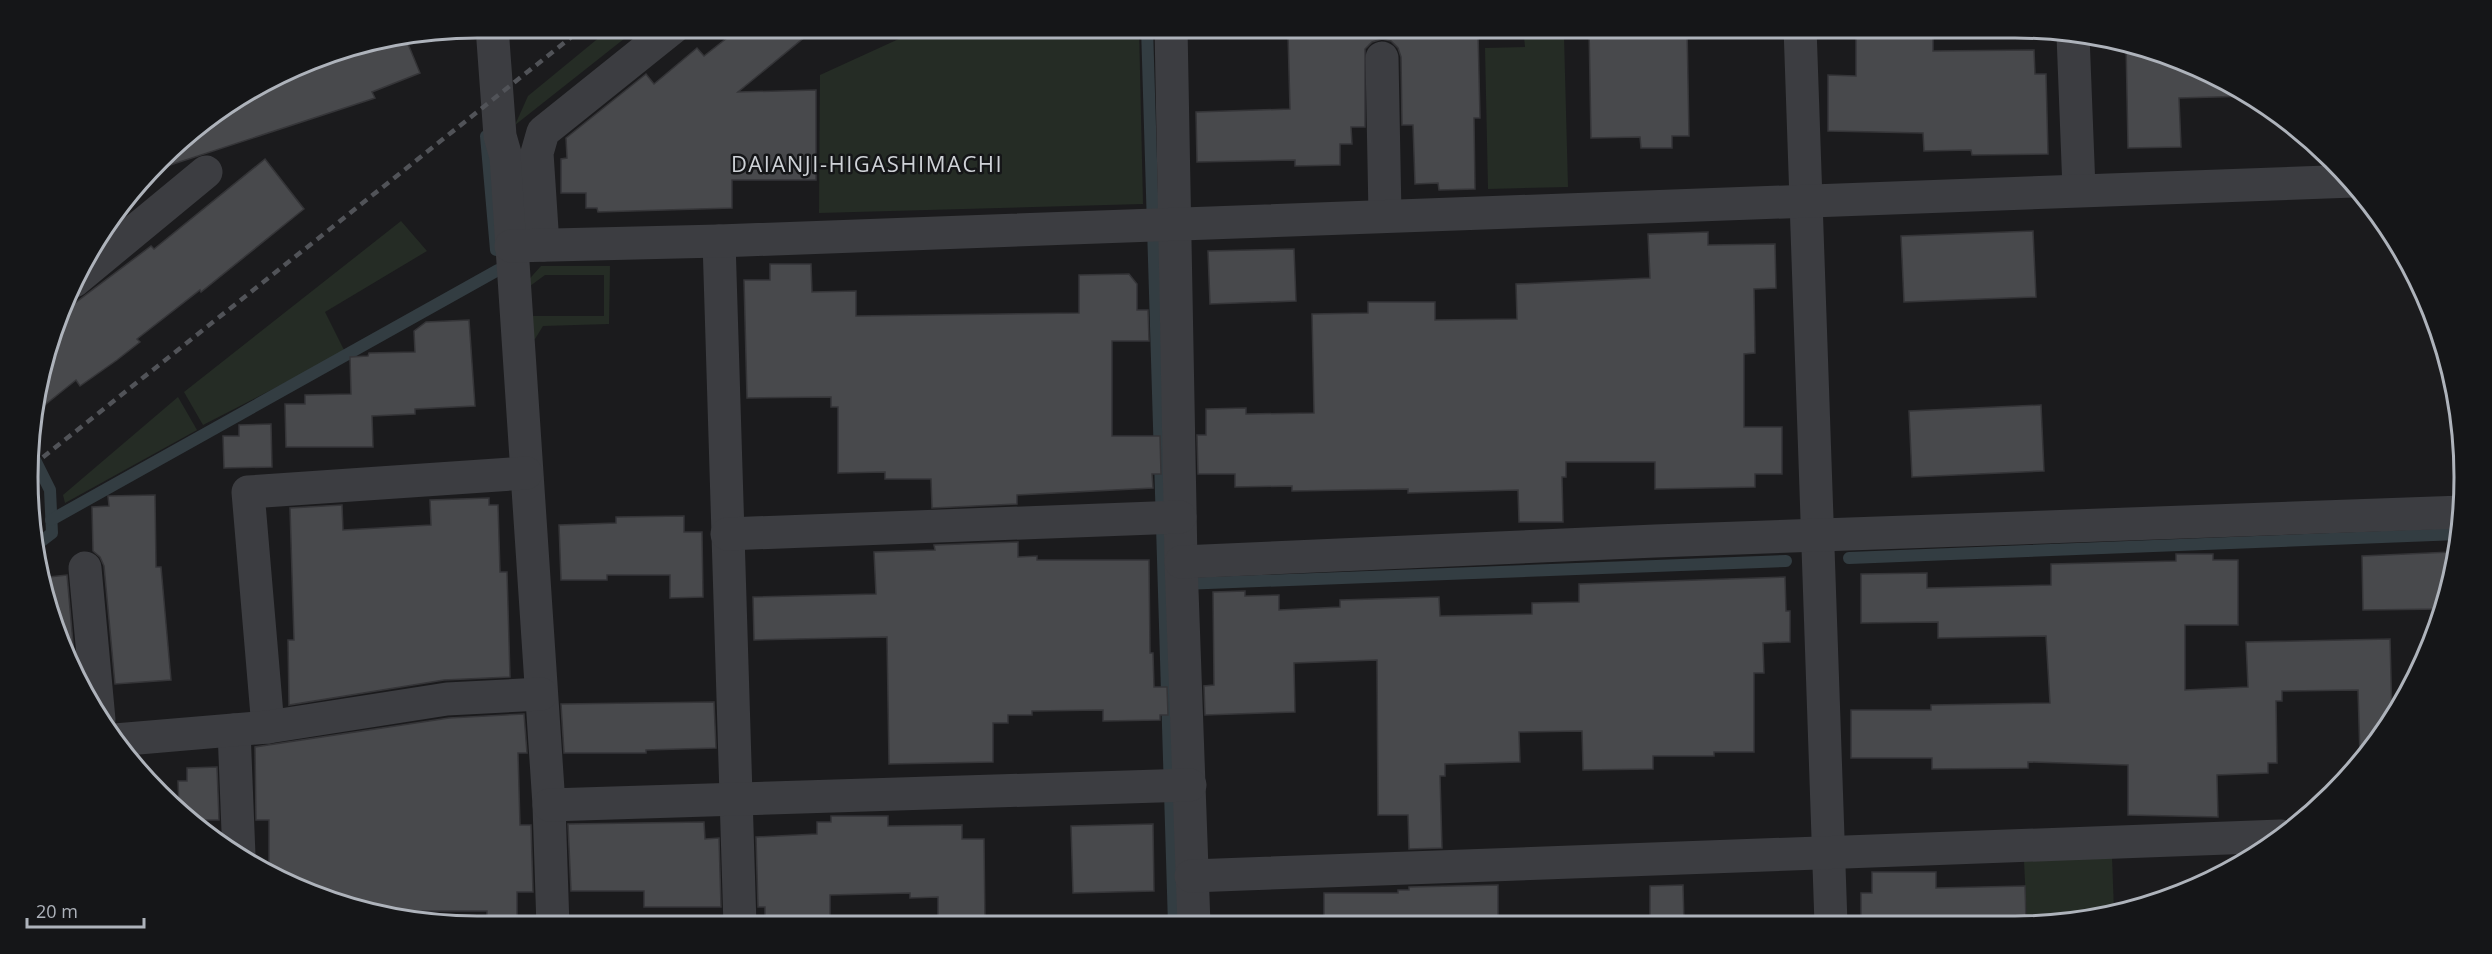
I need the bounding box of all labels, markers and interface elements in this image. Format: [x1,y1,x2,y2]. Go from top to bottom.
district label: DAIANJI-HIGASHIMACHI [731,148,1003,178]
scale bar [27,891,144,929]
text: 20 m [36,899,78,923]

